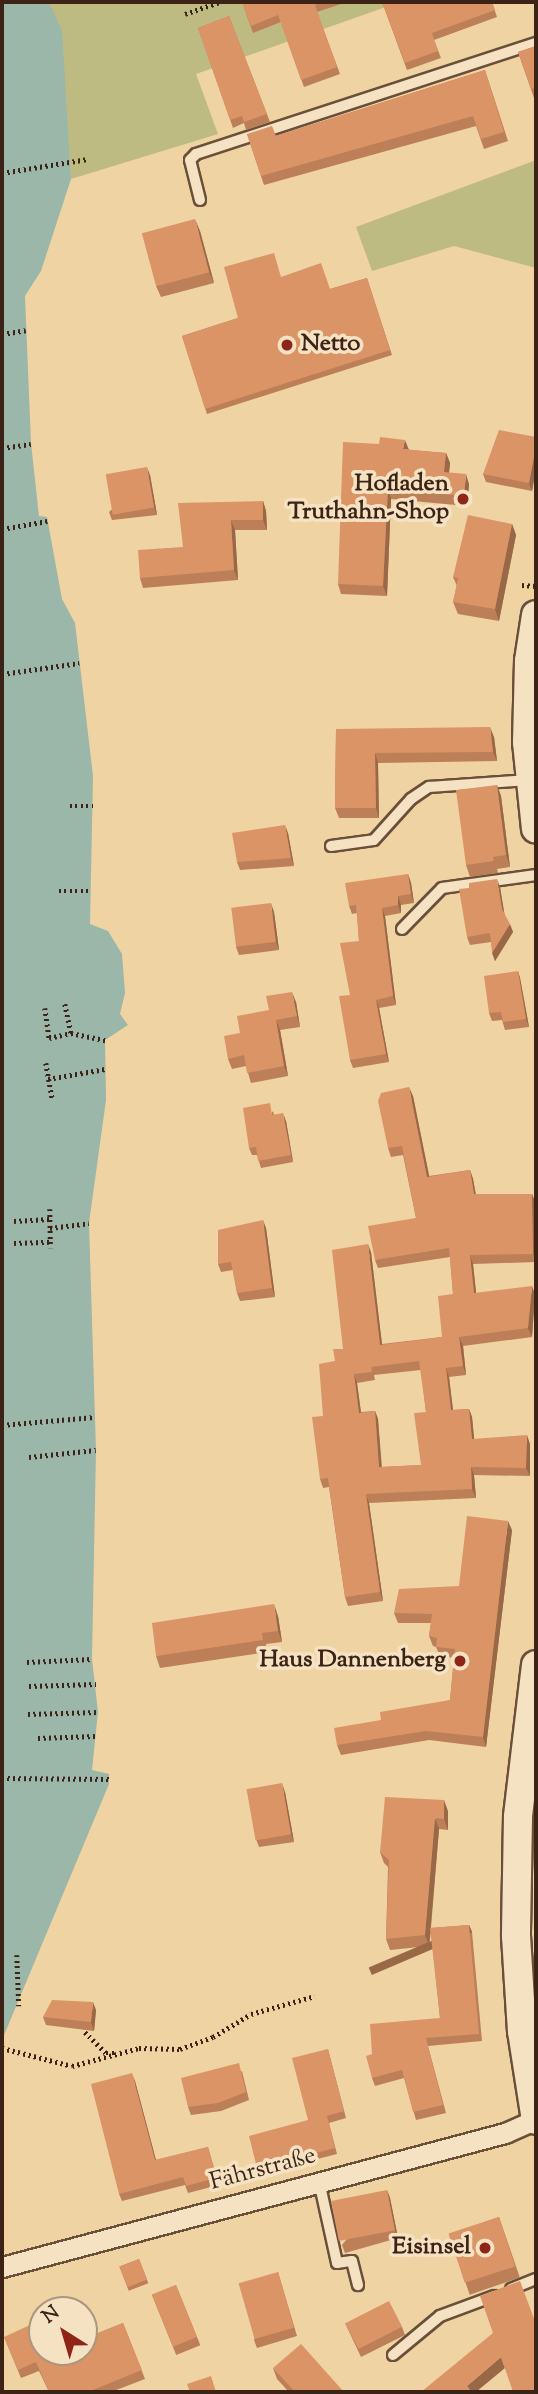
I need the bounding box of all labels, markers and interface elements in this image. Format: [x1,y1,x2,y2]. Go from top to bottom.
place label: Netto [301,331,360,359]
marker: Netto [279,337,295,353]
place label: Hofladen Truthahn-Shop [288,471,449,527]
marker: Hofladen Truthahn-Shop [455,491,471,507]
place label: Haus Dannenberg [260,1647,446,1675]
marker: Haus Dannenberg [452,1653,468,1669]
street label: Fährstraße [207,2142,319,2198]
place label: Eisinsel [392,2234,471,2262]
marker: Eisinsel [477,2240,493,2256]
north arrow [28,2296,98,2366]
text: N [37,2300,65,2331]

